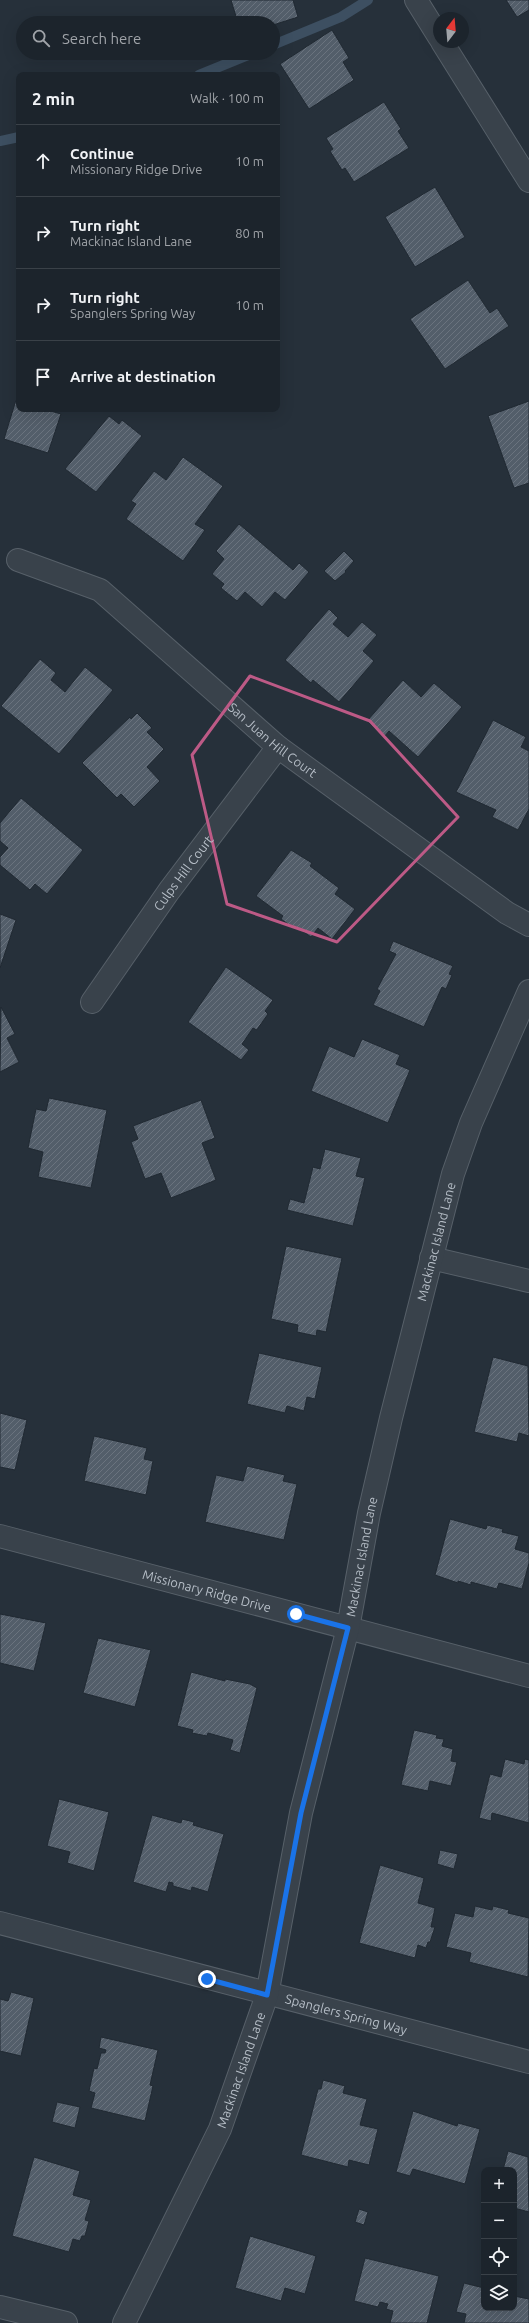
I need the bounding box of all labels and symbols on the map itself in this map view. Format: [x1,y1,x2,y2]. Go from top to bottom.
north arrow [433,12,469,48]
street label: San Juan Hill Court [226,700,320,780]
street label: Culps Hill Court [151,833,216,913]
street label: Mackinac Island Lane [414,1181,458,1302]
street label: Mackinac Island Lane [343,1495,380,1618]
street label: Missionary Ridge Drive [141,1567,273,1614]
route start [287,1605,305,1623]
route end [198,1970,216,1988]
street label: Spanglers Spring Way [284,1991,409,2037]
street label: Mackinac Island Lane [214,2010,268,2130]

